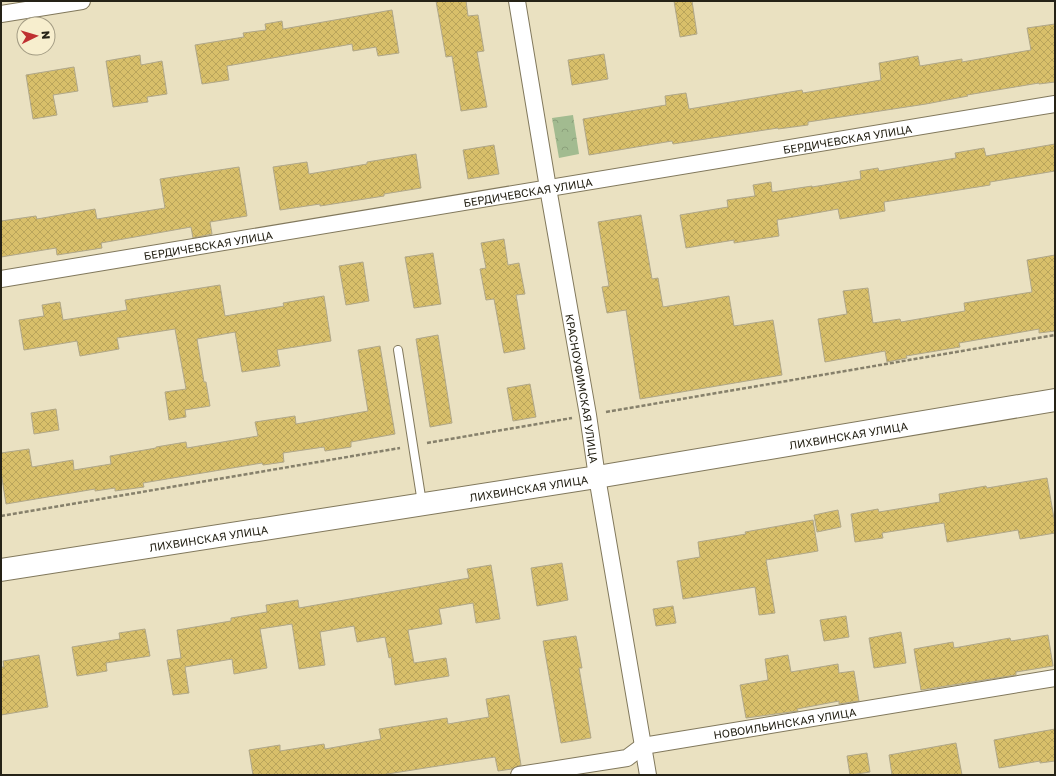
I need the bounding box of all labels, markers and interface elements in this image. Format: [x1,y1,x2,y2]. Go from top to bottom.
north arrow [16,16,56,56]
text: N [40,30,53,40]
street label: БЕРДИЧЕВСКАЯ УЛИЦА [782,121,913,156]
street label: БЕРДИЧЕВСКАЯ УЛИЦА [462,174,594,209]
street label: БЕРДИЧЕВСКАЯ УЛИЦА [143,227,274,262]
street label: КРАСНОУФИМСКАЯ УЛИЦА [564,313,602,465]
street label: ЛИХВИНСКАЯ УЛИЦА [788,418,909,451]
street label: ЛИХВИНСКАЯ УЛИЦА [468,472,589,503]
street label: ЛИХВИНСКАЯ УЛИЦА [148,522,269,553]
street label: НОВОИЛЬИНСКАЯ УЛИЦА [713,704,858,741]

